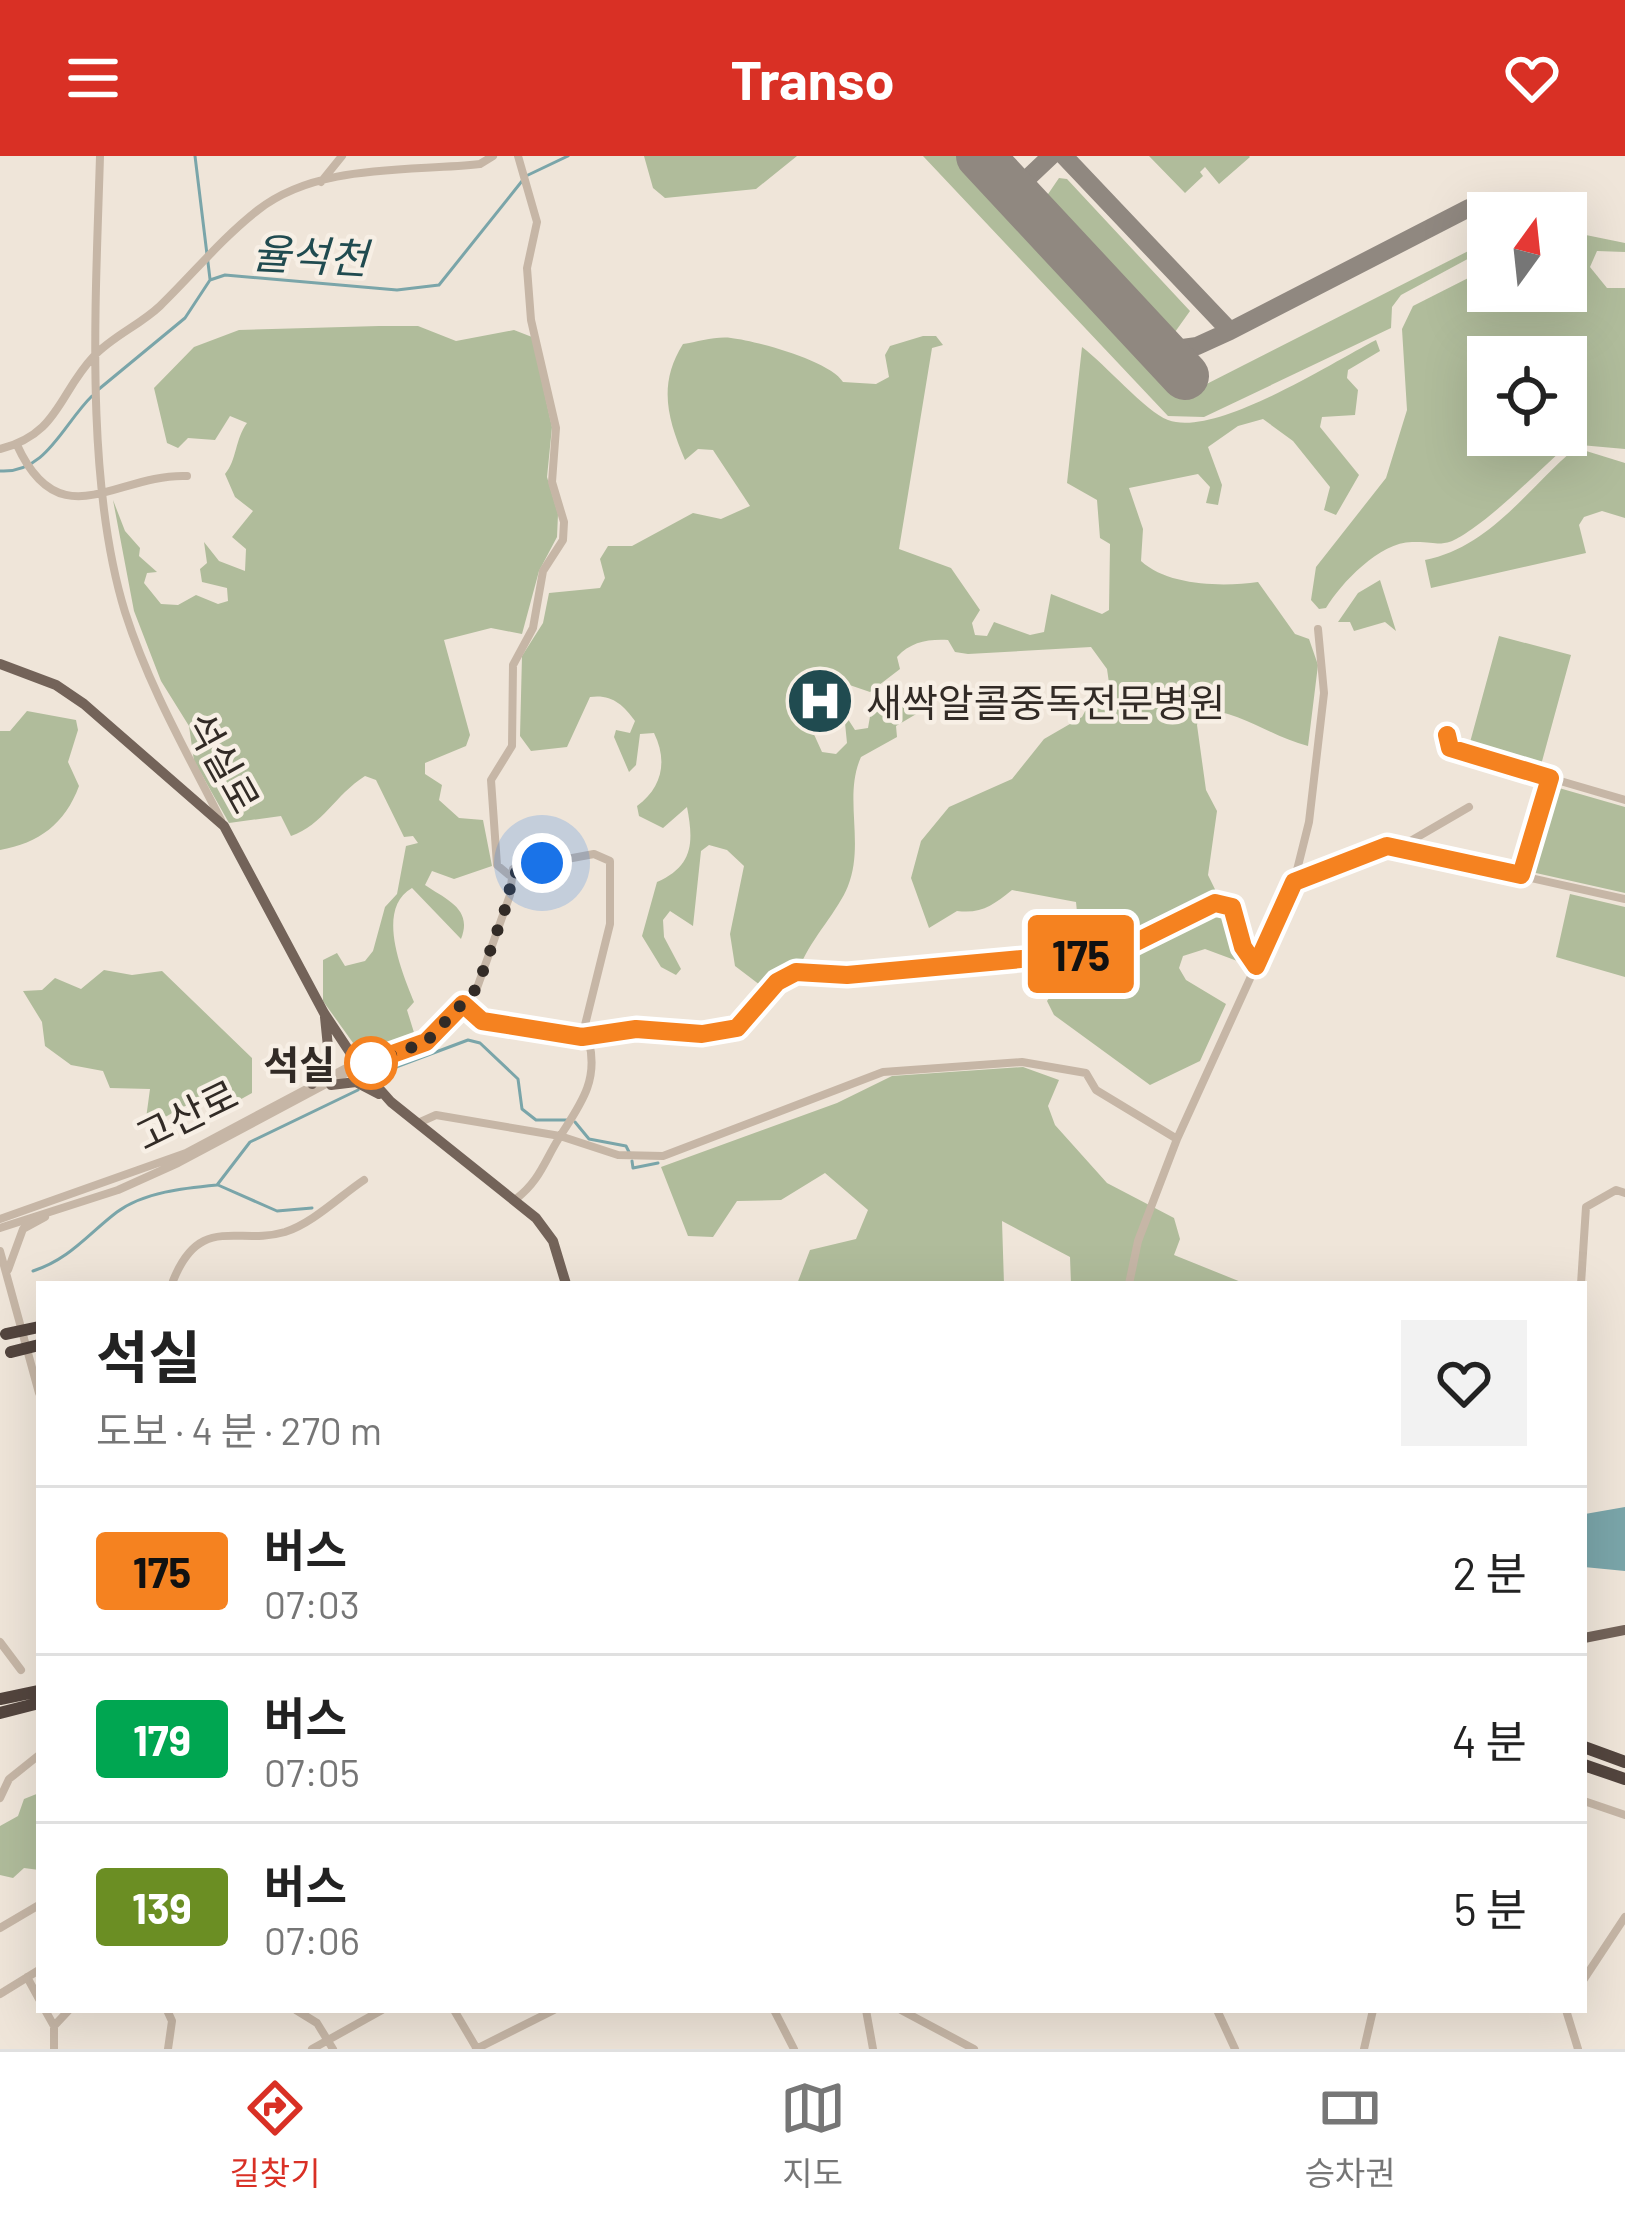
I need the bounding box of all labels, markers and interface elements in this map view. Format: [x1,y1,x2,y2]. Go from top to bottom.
icon: menu [60,45,126,111]
icon: heart [1499,45,1565,111]
text: Transo [730,46,895,111]
north arrow [1467,192,1587,312]
map controls [1467,192,1587,456]
water label: 율석천 [251,226,374,282]
button: locate [1467,336,1587,456]
hospital icon: 새싹알콜중독전문병원 [785,666,855,736]
place label: 새싹알콜중독전문병원 [866,678,1225,725]
street label: 석실로 [177,704,271,820]
your location [512,833,572,893]
line badge: 175 [1012,915,1150,993]
text: 175 [1052,929,1110,979]
marker: 석실 [346,1038,396,1088]
place label: 석실 [263,1040,335,1087]
street label: 고산로 [127,1069,245,1159]
button: heart [1401,1320,1527,1446]
text: 석실 [96,1321,201,1389]
text: 도보 · 4 분 · 270 m [96,1406,382,1453]
text: 버스 [264,1522,347,1576]
text: 2 분 [1452,1545,1527,1599]
text: 175 [133,1546,191,1596]
text: 07:03 [264,1580,360,1627]
text: 버스 [264,1690,347,1744]
text: 4 분 [1452,1713,1527,1767]
text: 179 [133,1714,191,1764]
text: 07:05 [264,1748,360,1795]
text: 버스 [264,1858,347,1912]
text: 5 분 [1453,1881,1527,1935]
text: 139 [132,1882,192,1932]
text: 07:06 [264,1916,360,1963]
tab: 길찾기 [229,2075,321,2195]
tab: 지도 [780,2075,846,2195]
tab: 승차권 [1304,2075,1396,2195]

